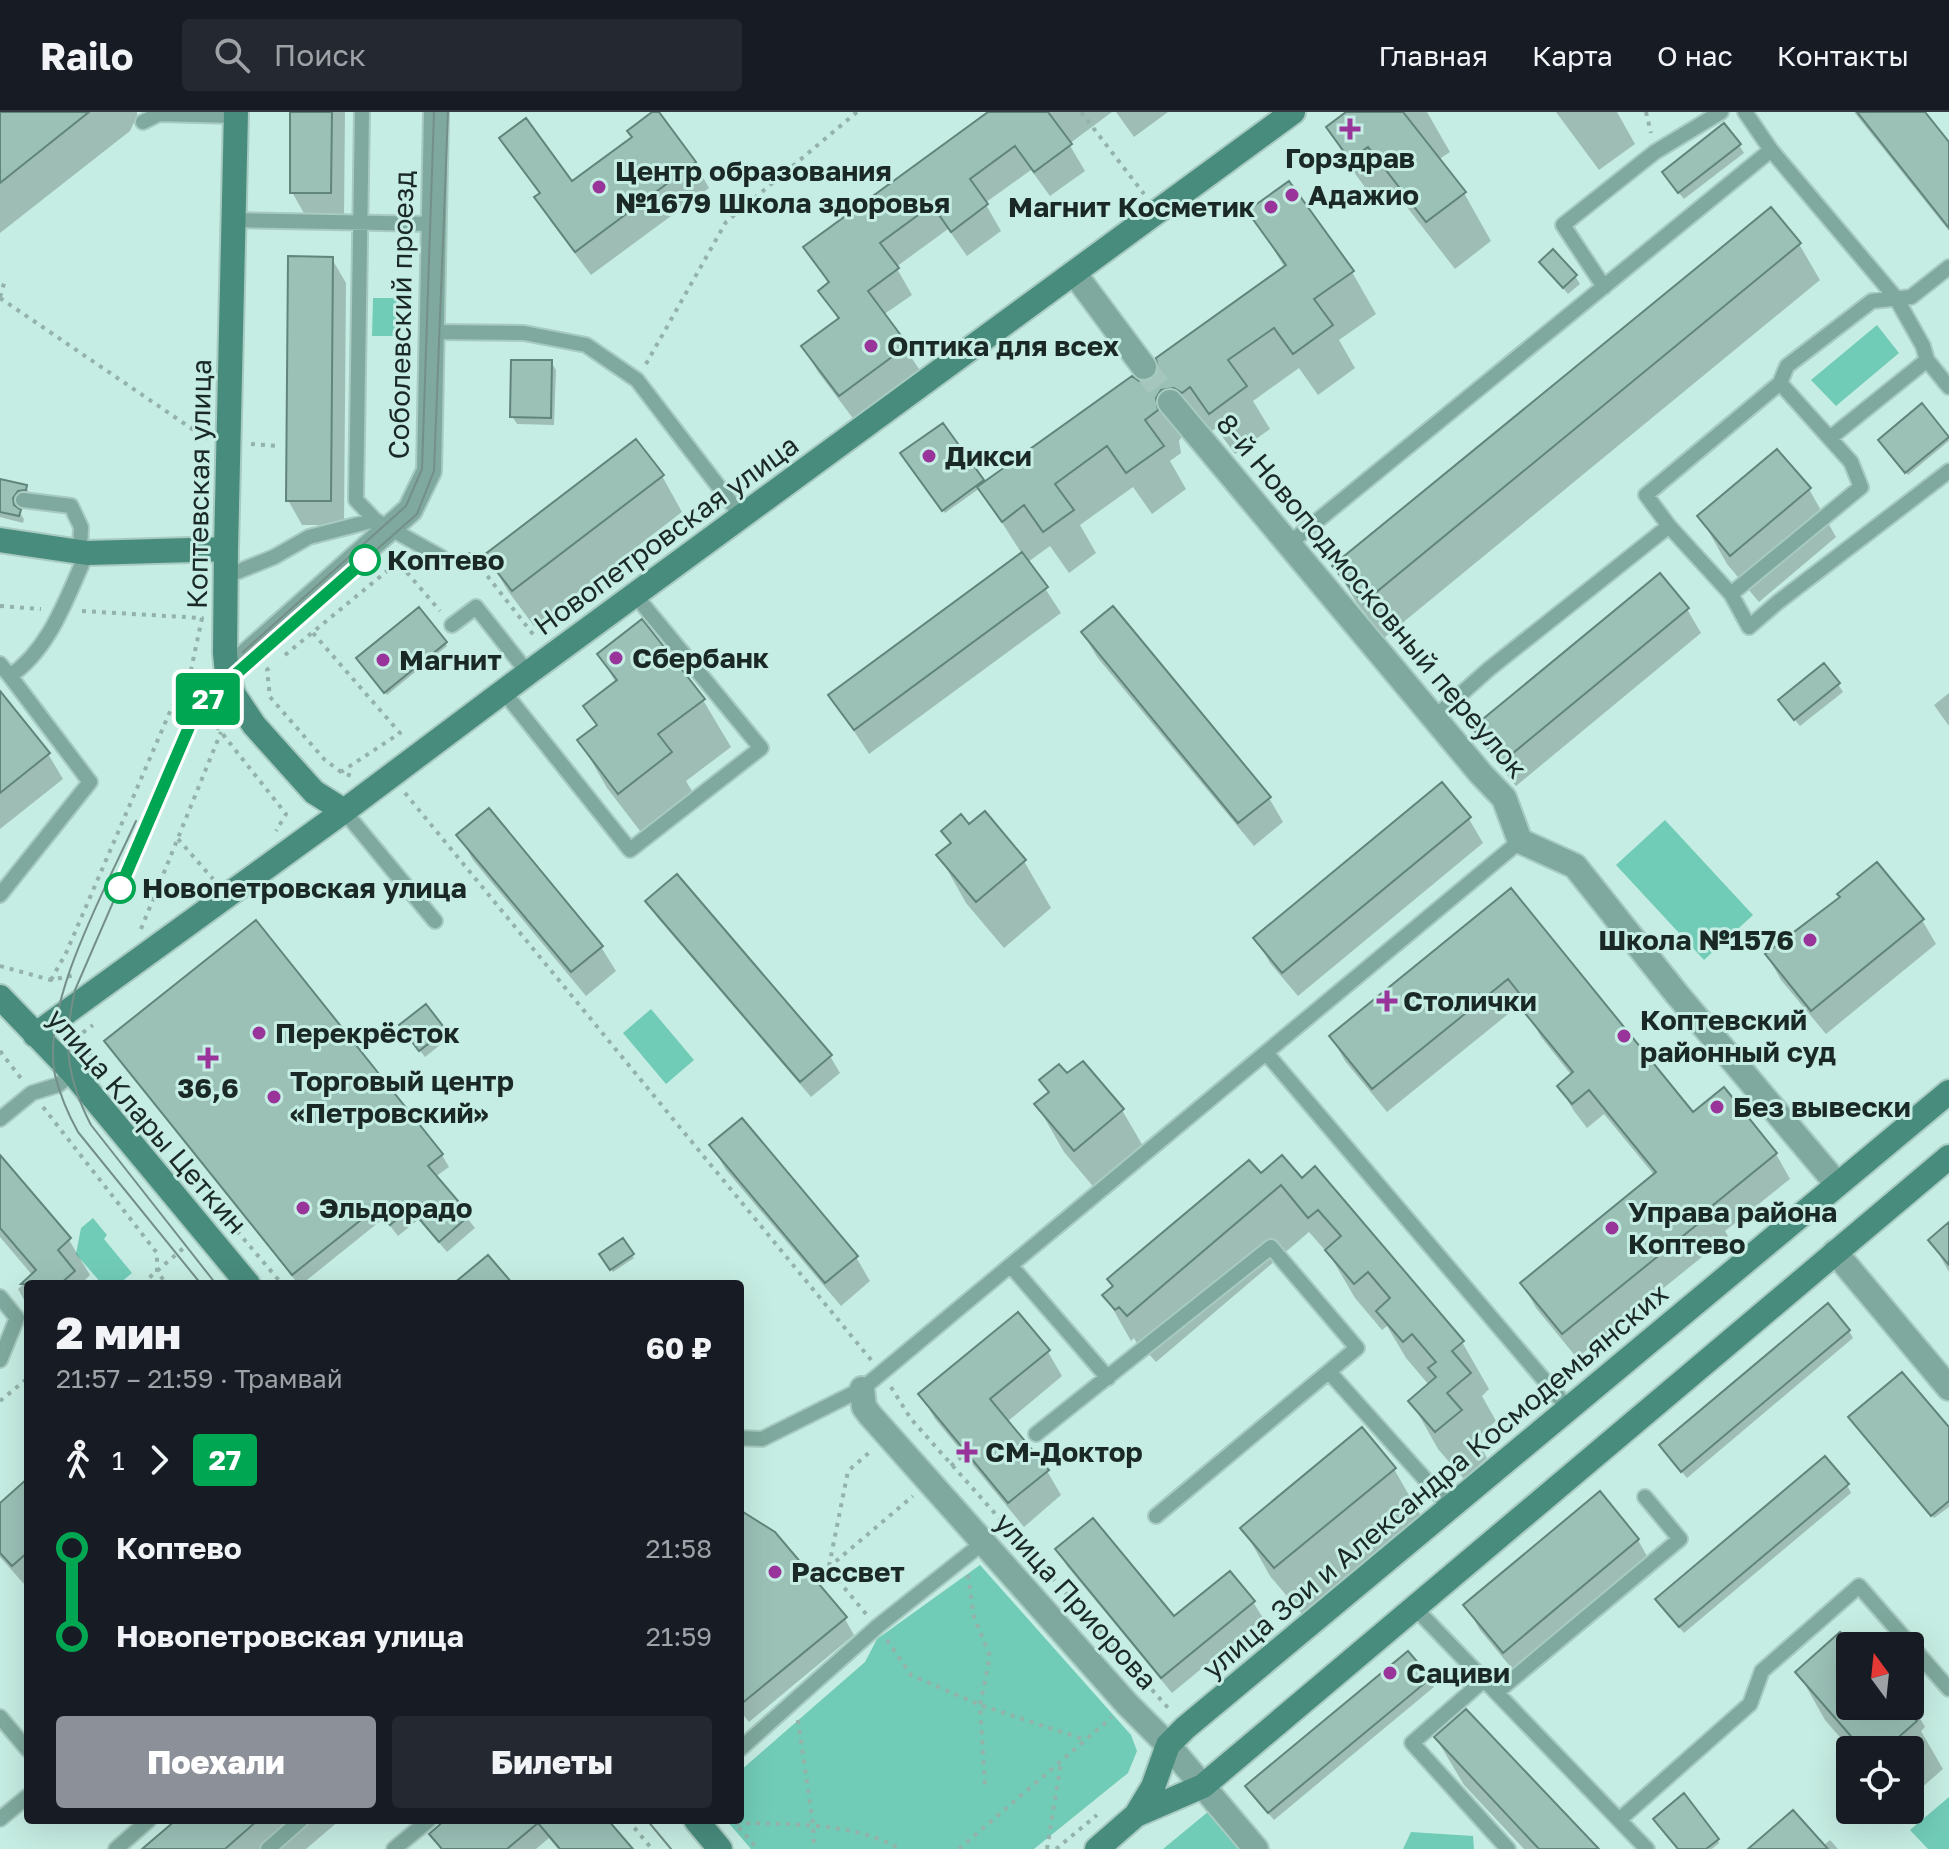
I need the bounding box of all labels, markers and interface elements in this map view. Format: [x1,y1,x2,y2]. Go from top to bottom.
search box [182,19,742,91]
text: Railo [40,33,134,78]
icon: search [210,33,254,77]
text: Поиск [274,37,366,73]
text: Главная [1378,39,1488,72]
text: Карта [1532,39,1613,72]
text: О нас [1657,39,1733,72]
text: Контакты [1777,39,1909,72]
marker: Горздрав [1341,120,1359,138]
place label: Горздрав [1285,141,1415,174]
place label: Центр образования №1679 Школа здоровья [615,154,950,219]
street label: Соболевский проезд [381,170,420,460]
marker: Центр образования №1679 Школа здоровья [590,178,608,196]
place label: Адажио [1308,178,1419,211]
marker: Адажио [1283,186,1301,204]
place label: Магнит Косметик [1008,190,1255,223]
marker: Магнит Косметик [1262,198,1280,216]
place label: Оптика для всех [887,329,1119,362]
marker: Оптика для всех [862,337,880,355]
street label: Коптевская улица [180,359,217,609]
street label: 8-й Новоподмосковный переулок [1210,407,1535,784]
street label: Новопетровская улица [527,428,804,642]
place label: Дикси [945,439,1032,472]
marker: Дикси [920,447,938,465]
place label: Коптево [387,543,504,576]
marker: Коптево [350,545,380,575]
place label: Сбербанк [632,641,769,674]
place label: Магнит [399,643,502,676]
marker: Сбербанк [607,649,625,667]
marker: Магнит [374,651,392,669]
line badge: 27 [172,673,244,725]
text: 27 [192,682,224,715]
place label: Новопетровская улица [142,871,467,904]
marker: Новопетровская улица [105,873,135,903]
place label: Школа №1576 [1598,923,1794,956]
marker: Школа №1576 [1801,931,1819,949]
place label: Столички [1403,984,1537,1017]
marker: Столички [1378,992,1396,1010]
street label: улица Клары Цеткин [41,1001,254,1240]
place label: Коптевский районный суд [1640,1003,1836,1068]
place label: Перекрёсток [275,1016,460,1049]
marker: Перекрёсток [250,1024,268,1042]
marker: Коптевский районный суд [1615,1027,1633,1045]
marker: 36,6 [199,1049,217,1067]
place label: Торговый центр «Петровский» [290,1064,514,1129]
place label: 36,6 [177,1071,239,1104]
marker: Торговый центр «Петровский» [265,1088,283,1106]
place label: Без вывески [1733,1090,1911,1123]
marker: Без вывески [1708,1098,1726,1116]
place label: Эльдорадо [319,1191,472,1224]
place label: Управа района Коптево [1628,1195,1837,1260]
marker: Эльдорадо [294,1199,312,1217]
marker: Управа района Коптево [1603,1219,1621,1237]
street label: улица Зои и Александра Космодемьянских [1195,1276,1674,1685]
text: 2 мин [56,1306,181,1359]
text: 60 ₽ [646,1330,712,1366]
text: 21:57 – 21:59 · Трамвай [56,1363,343,1394]
place label: СМ-Доктор [985,1435,1143,1468]
icon: walk [56,1438,100,1482]
icon: forward [137,1438,181,1482]
marker: СМ-Доктор [956,1441,978,1463]
text: 27 [209,1443,241,1476]
text: 1 [112,1445,125,1476]
street label: улица Приорова [988,1505,1165,1696]
text: Коптево [116,1530,242,1566]
text: 21:58 [646,1533,712,1564]
place label: Рассвет [791,1555,905,1588]
marker: Рассвет [766,1563,784,1581]
text: Новопетровская улица [116,1618,464,1654]
text: 21:59 [646,1621,712,1652]
north arrow [1836,1632,1924,1720]
map controls [1836,1632,1924,1824]
place label: Сациви [1406,1656,1510,1689]
marker: Сациви [1381,1664,1399,1682]
button: Поехали [56,1716,376,1808]
button: Билеты [392,1716,712,1808]
button: locate [1836,1736,1924,1824]

